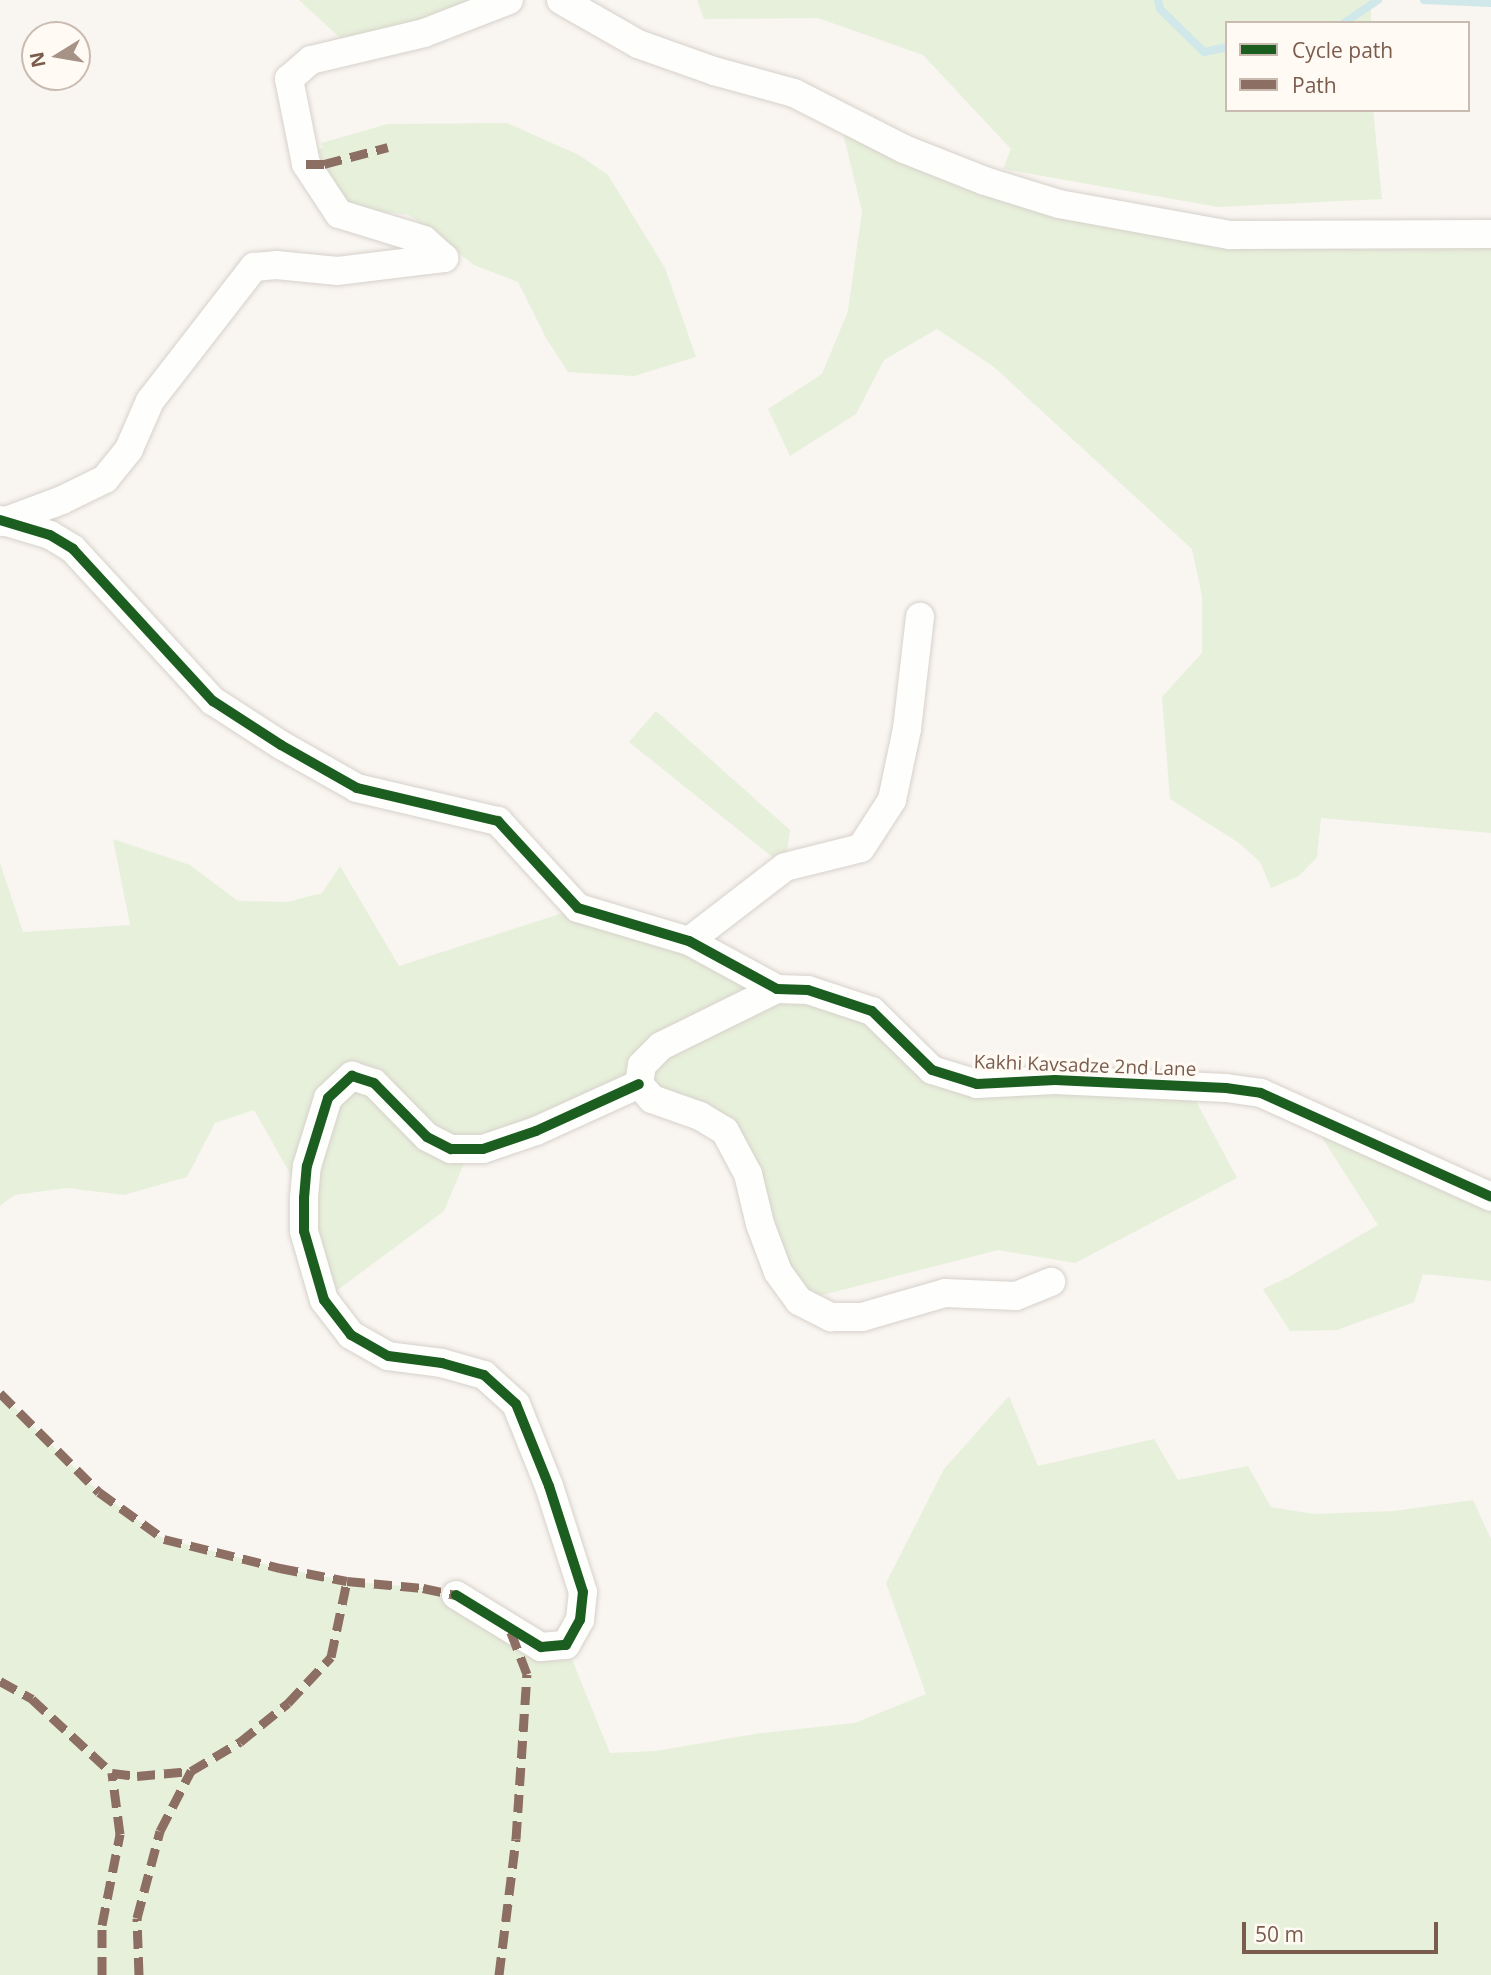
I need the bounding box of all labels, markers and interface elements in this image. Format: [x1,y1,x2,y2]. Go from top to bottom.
north arrow [21,21,91,91]
legend [1225,21,1470,112]
text: Cycle path [1292,36,1393,64]
text: N [23,50,52,70]
text: Path [1292,71,1337,99]
street label: Kakhi Kavsadze 2nd Lane [973,1051,1197,1081]
scale bar [1246,1909,1442,1953]
text: 50 m [1255,1920,1304,1948]

